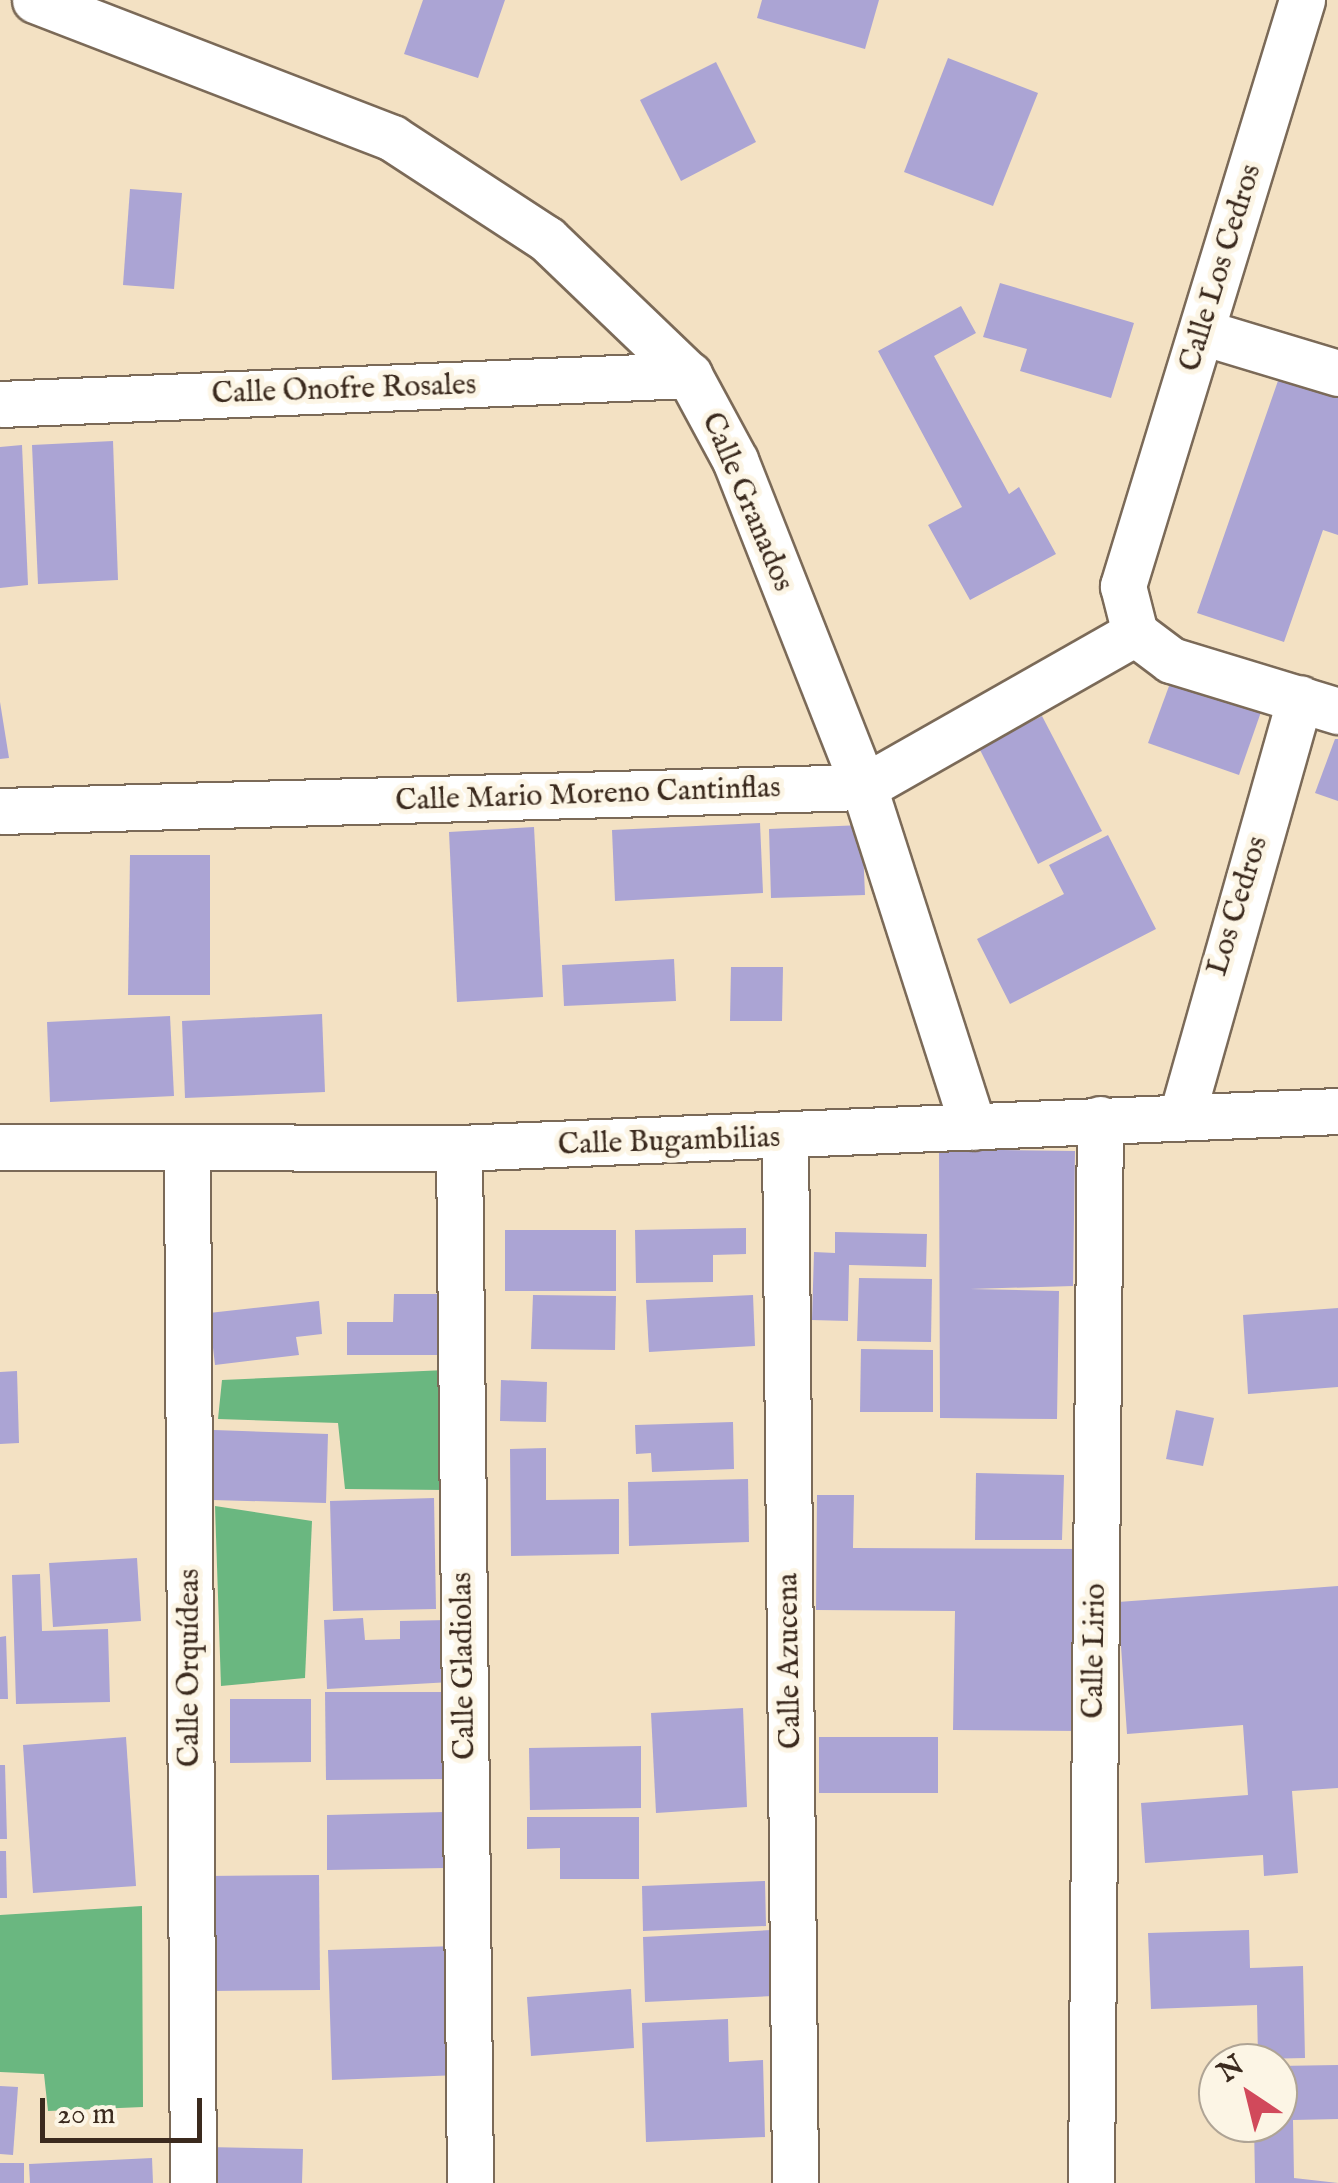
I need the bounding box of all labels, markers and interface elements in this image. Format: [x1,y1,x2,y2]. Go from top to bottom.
street label: Calle Los Cedros [1172,160,1270,376]
street label: Calle Onofre Rosales [211,367,477,413]
street label: Calle Granados [693,407,801,597]
street label: Calle Mario Moreno Cantinflas [395,770,781,820]
street label: Los Cedros [1200,832,1276,980]
street label: Calle Bugambilias [557,1120,781,1164]
street label: Calle Orquídeas [172,1569,208,1767]
street label: Calle Gladiolas [444,1572,484,1760]
street label: Calle Azucena [770,1573,810,1749]
street label: Calle Lirio [1076,1583,1114,1719]
north arrow [1198,2043,1298,2143]
text: N [1212,2048,1252,2091]
scale bar [45,2078,208,2140]
text: 20 m [57,2096,116,2134]

